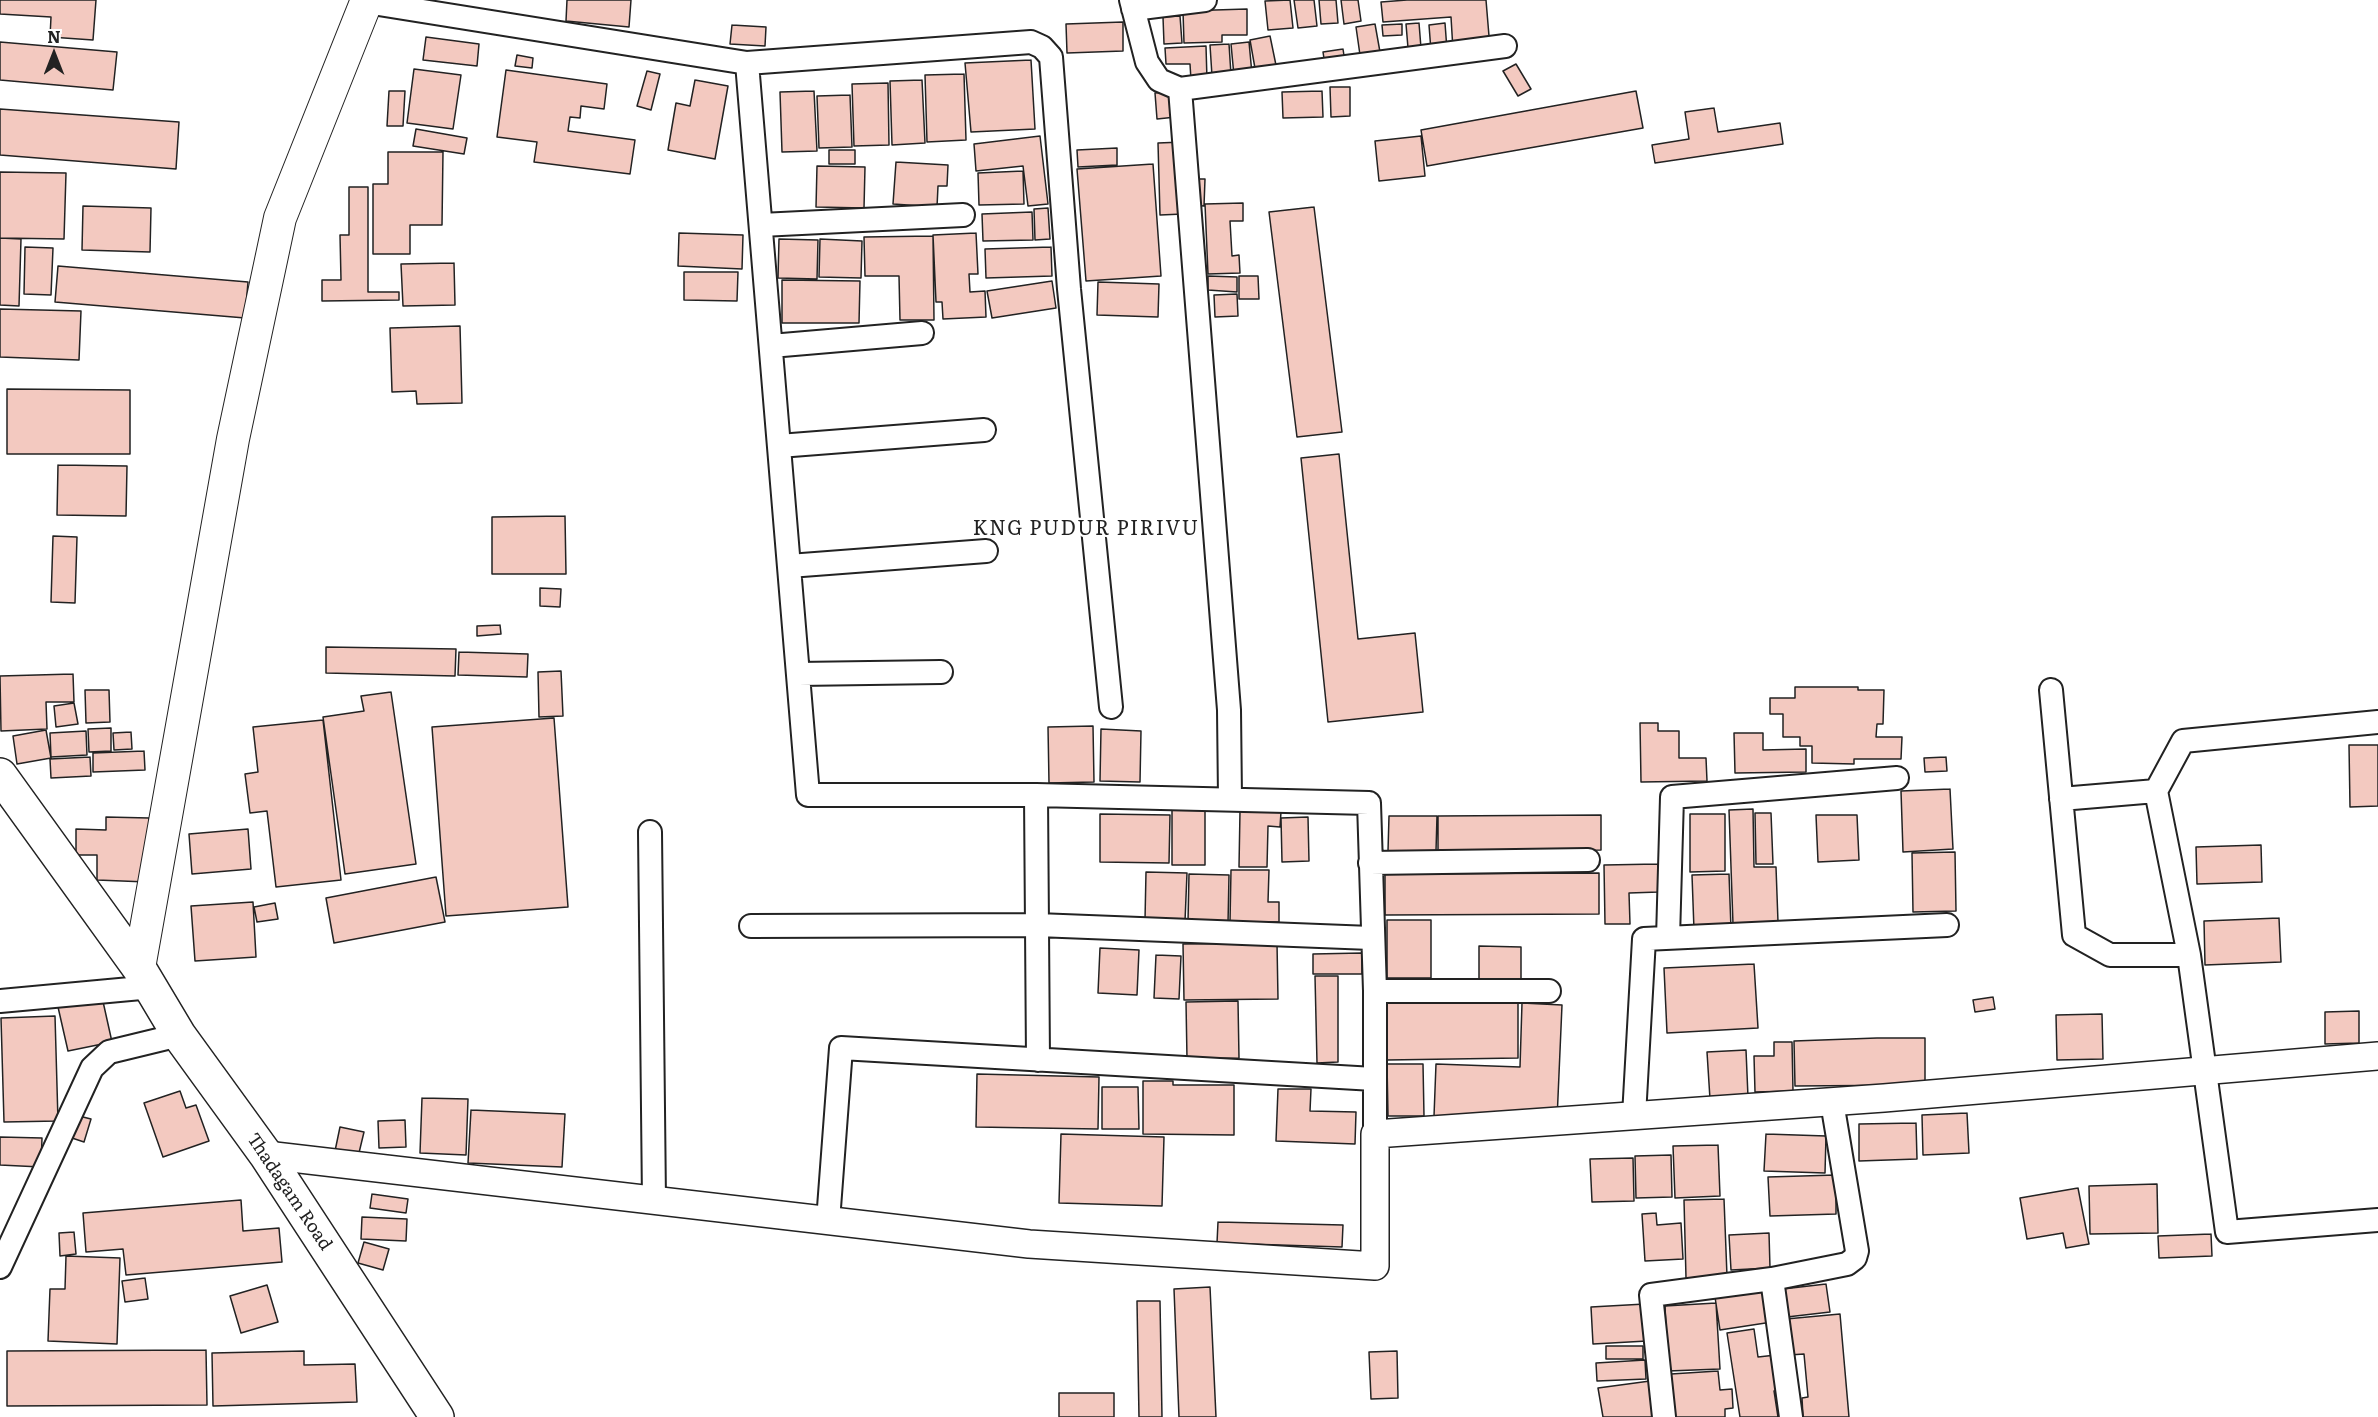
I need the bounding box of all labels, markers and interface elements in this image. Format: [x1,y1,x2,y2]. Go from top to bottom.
north arrow [24,24,84,84]
text: N [47,24,61,48]
district label: KNG PUDUR PIRIVU [973,517,1199,541]
street label: Thadagam Road [242,1129,336,1255]

